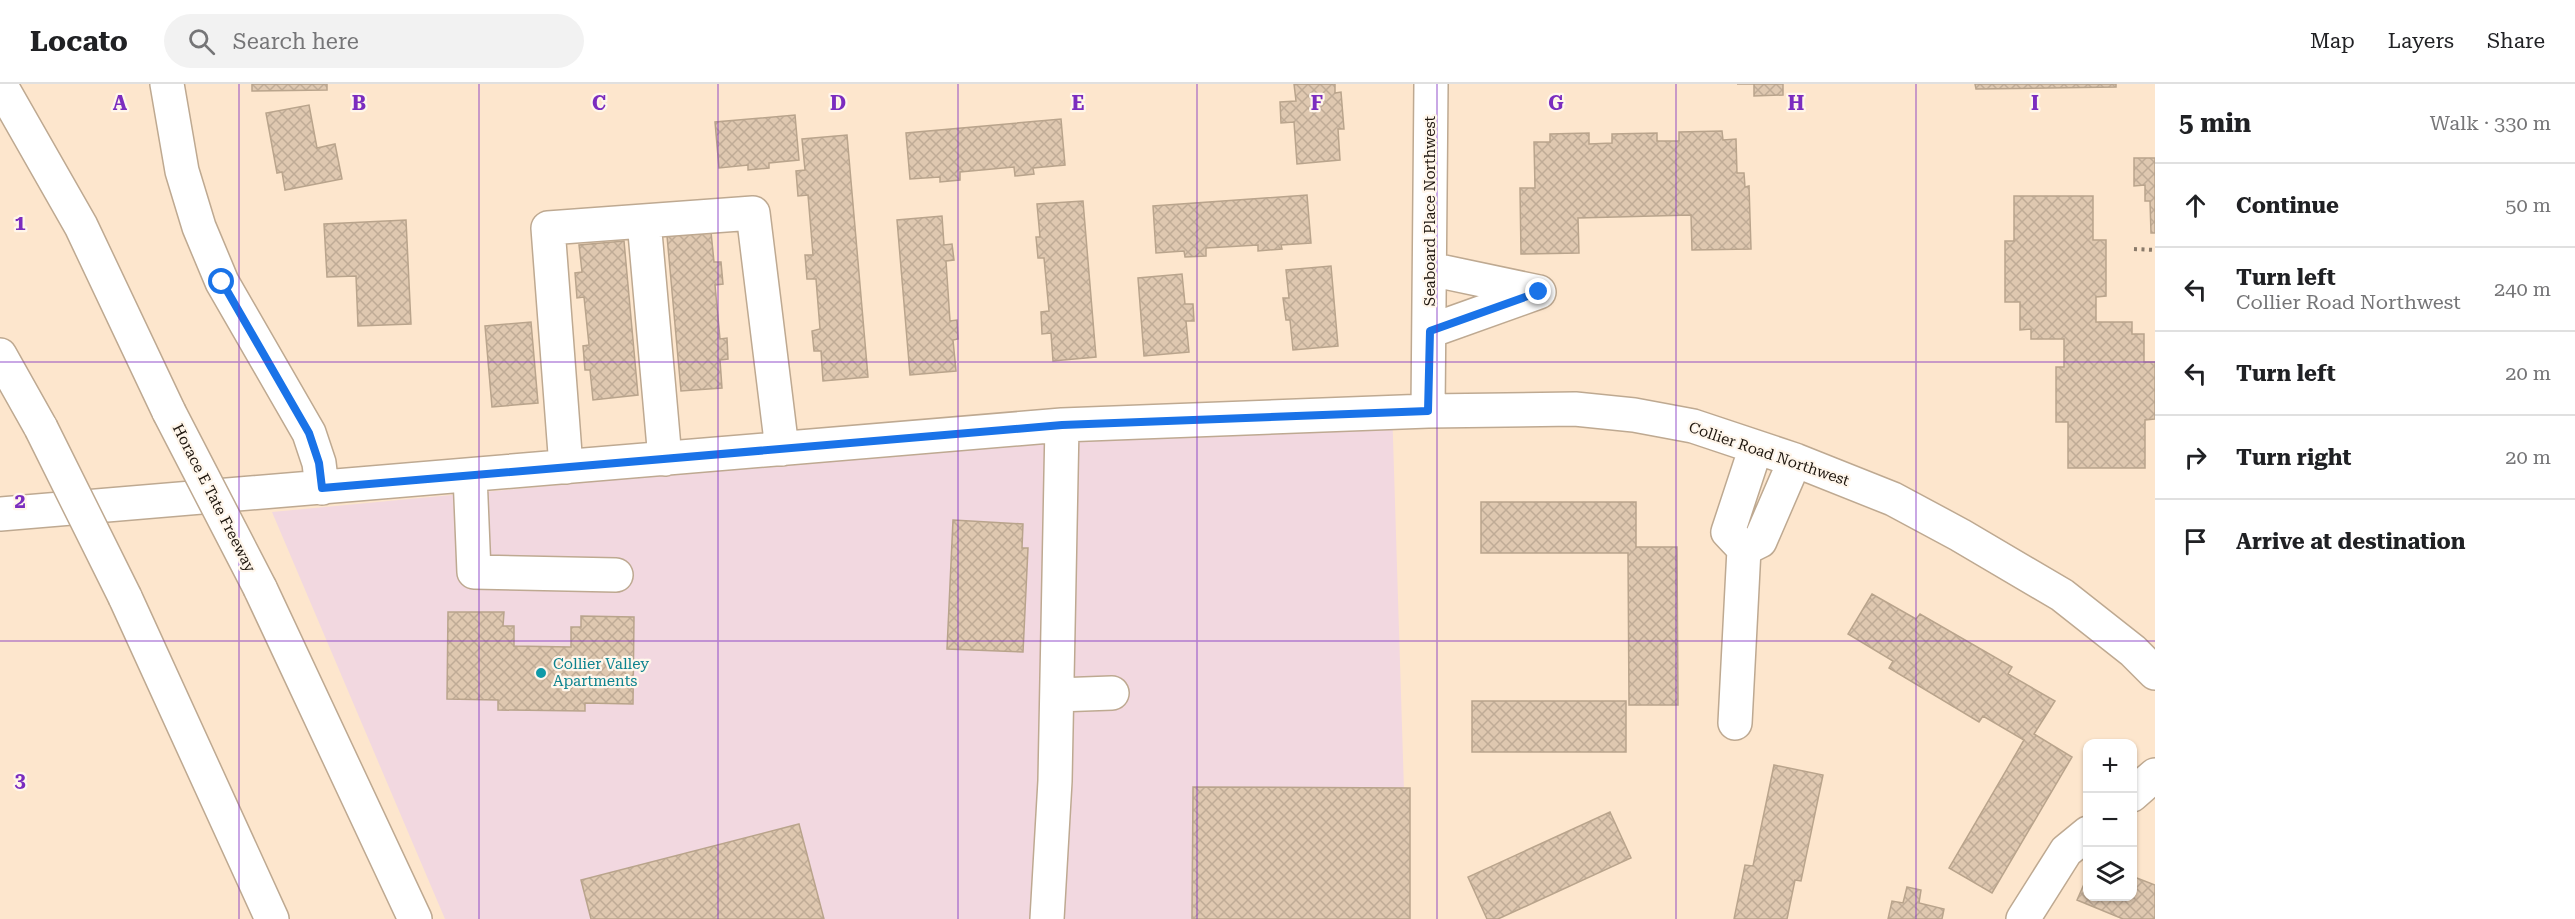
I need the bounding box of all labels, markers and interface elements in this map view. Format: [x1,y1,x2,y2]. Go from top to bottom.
search box [164,14,584,68]
text: Locato [30,25,128,58]
icon: search [185,25,218,58]
text: Search here [233,29,359,54]
text: Map [2310,29,2355,53]
text: Layers [2388,29,2454,53]
text: Share [2487,29,2545,53]
text: A [113,91,128,115]
text: B [352,91,366,115]
text: C [592,91,606,115]
text: D [830,91,846,115]
text: E [1072,91,1085,115]
text: F [1311,91,1323,115]
text: G [1548,91,1564,115]
text: H [1788,91,1804,115]
text: I [2031,91,2039,115]
text: 5 min [2179,108,2251,138]
text: Walk · 330 m [2430,111,2551,135]
street label: Seaboard Place Northwest [1421,115,1439,306]
icon: ahead [2179,189,2212,222]
text: Continue [2236,193,2339,218]
text: 50 m [2505,193,2551,217]
text: 1 [14,211,26,235]
text: Turn left [2236,265,2336,290]
route start [208,268,234,294]
icon: left [2179,273,2212,306]
text: 240 m [2494,277,2551,301]
route end [1525,278,1551,304]
text: Collier Road Northwest [2236,290,2461,314]
icon: left [2179,357,2212,390]
text: Turn left [2236,361,2336,386]
text: 20 m [2505,361,2551,385]
street label: Collier Road Northwest [1686,418,1852,490]
street label: Horace E Tate Freeway [169,421,259,575]
icon: right [2179,441,2212,474]
text: Turn right [2236,445,2351,470]
text: 20 m [2505,445,2551,469]
text: 2 [14,489,26,513]
icon: arrive [2179,525,2212,558]
text: Arrive at destination [2236,529,2465,554]
place label: Collier Valley Apartments [553,655,649,690]
marker: Collier Valley Apartments [534,666,548,680]
map controls [2083,739,2137,901]
button: + [2083,739,2137,793]
text: 3 [14,768,26,792]
button: − [2083,793,2137,847]
button: layers [2083,847,2137,901]

